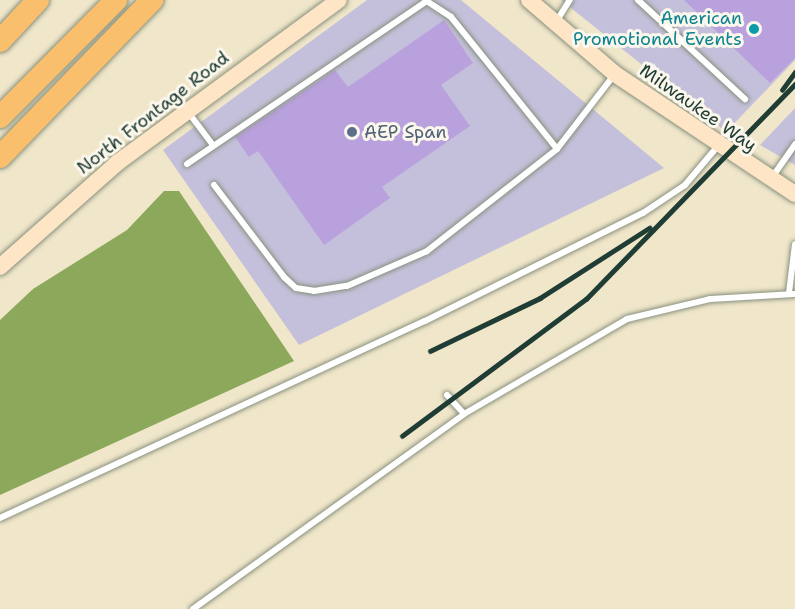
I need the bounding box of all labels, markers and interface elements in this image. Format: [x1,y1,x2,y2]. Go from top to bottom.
place label: American Promotional Events [573,8,742,50]
marker: American Promotional Events [747,22,761,36]
street label: North Frontage Road [73,47,233,179]
street label: Milwaukee Way [635,60,761,156]
place label: AEP Span [364,121,446,143]
marker: AEP Span [345,125,359,139]

